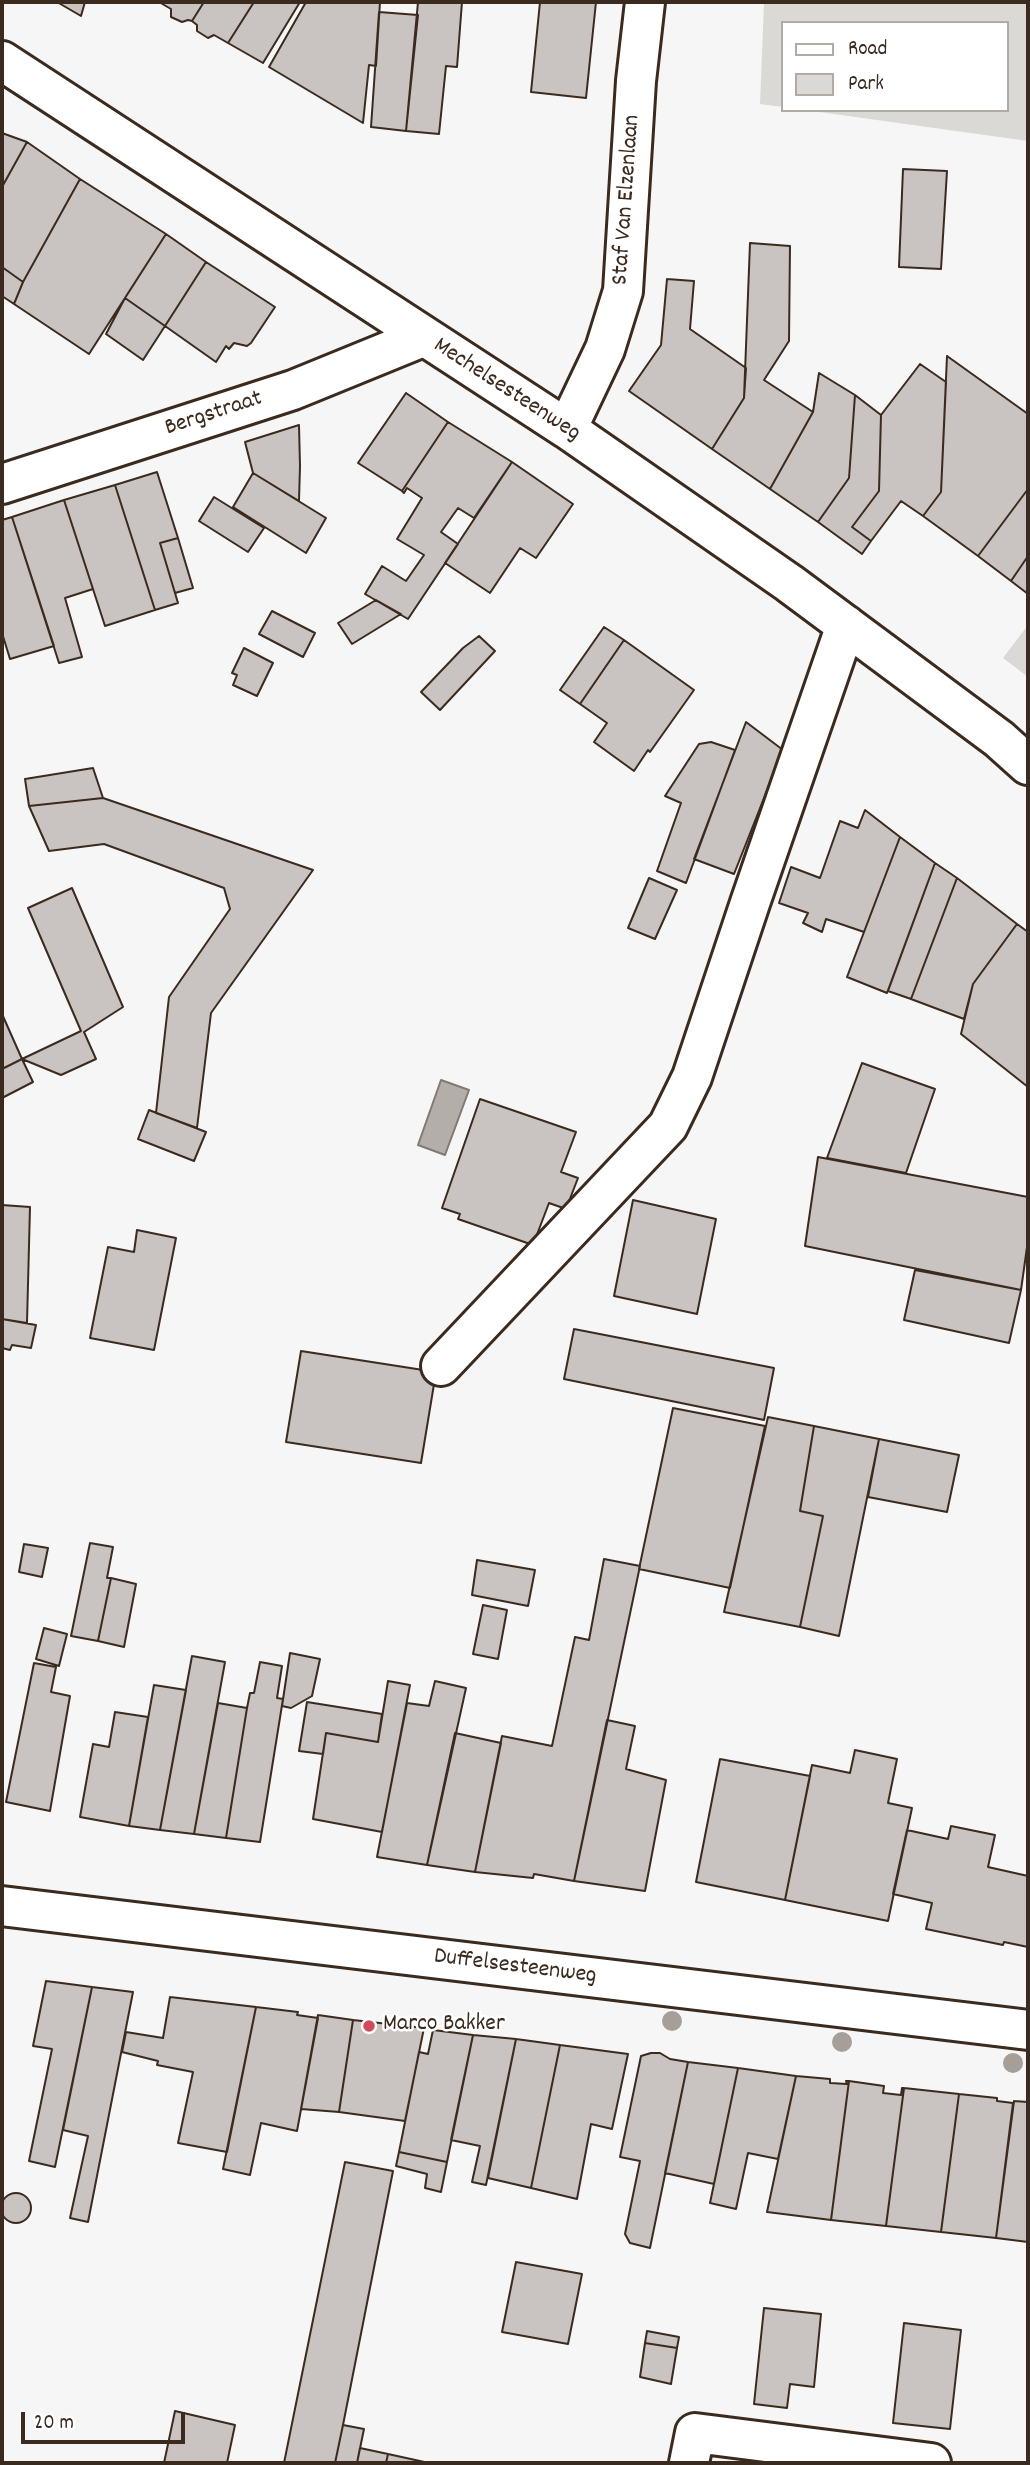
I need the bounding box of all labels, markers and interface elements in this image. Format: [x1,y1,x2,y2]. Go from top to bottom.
legend [782,21,1009,112]
text: Road [848,35,887,65]
text: Park [848,70,884,100]
street label: Staf Van Elzenlaan [608,114,648,286]
street label: Mechelsesteenweg [427,333,585,449]
street label: Bergstraat [162,386,266,444]
street label: Duffelsesteenweg [432,1944,598,1992]
place label: Marco Bakker [383,2012,505,2040]
marker: Marco Bakker [361,2018,377,2034]
scale bar [24,2398,189,2442]
text: 20 m [34,2409,74,2439]

